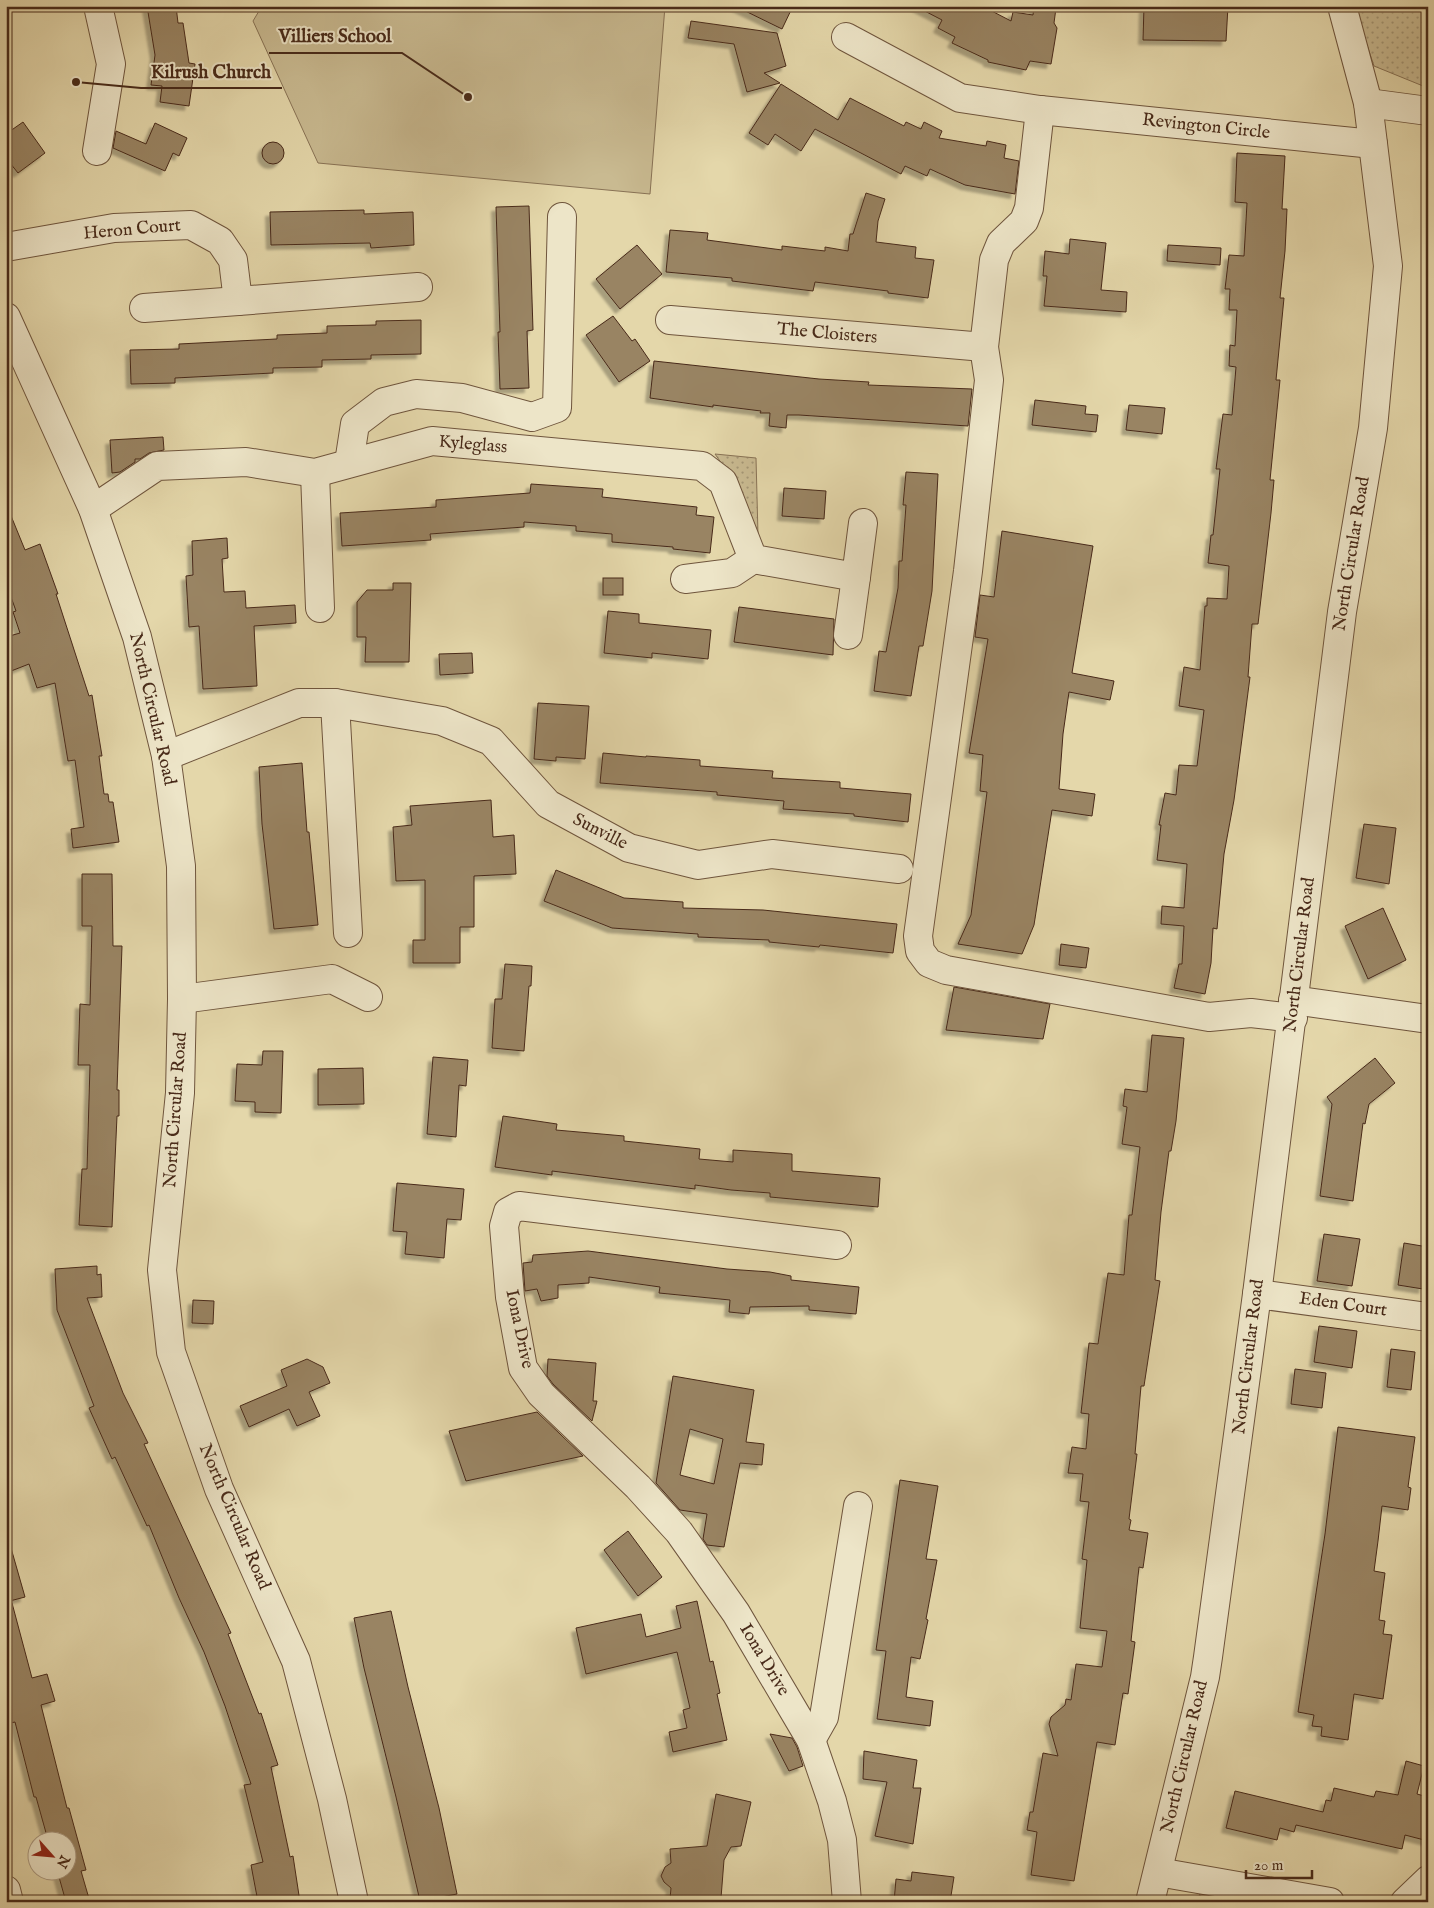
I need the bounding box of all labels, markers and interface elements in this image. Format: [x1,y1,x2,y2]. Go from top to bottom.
callout: Villiers School [269,19,402,53]
text: Villiers School [278,25,392,49]
callout: Kilrush Church [141,54,282,88]
text: Kilrush Church [151,61,272,85]
street label: Revington Circle [1141,109,1271,145]
street label: Heron Court [82,214,182,246]
street label: The Cloisters [776,318,878,350]
street label: Kyleglass [438,431,508,459]
street label: North Circular Road [1328,475,1376,633]
street label: North Circular Road [123,630,181,788]
street label: Sunville [569,808,631,856]
street label: North Circular Road [1279,876,1321,1034]
street label: North Circular Road [159,1031,193,1189]
street label: North Circular Road [1228,1278,1270,1436]
street label: Iona Drive [499,1287,539,1371]
street label: Eden Court [1298,1287,1388,1323]
street label: North Circular Road [193,1441,275,1594]
street label: Iona Drive [733,1620,795,1700]
street label: North Circular Road [1156,1678,1214,1836]
north arrow [28,1830,78,1880]
scale bar [1246,1848,1313,1880]
text: N [52,1851,74,1871]
text: 20 m [1254,1856,1284,1875]

